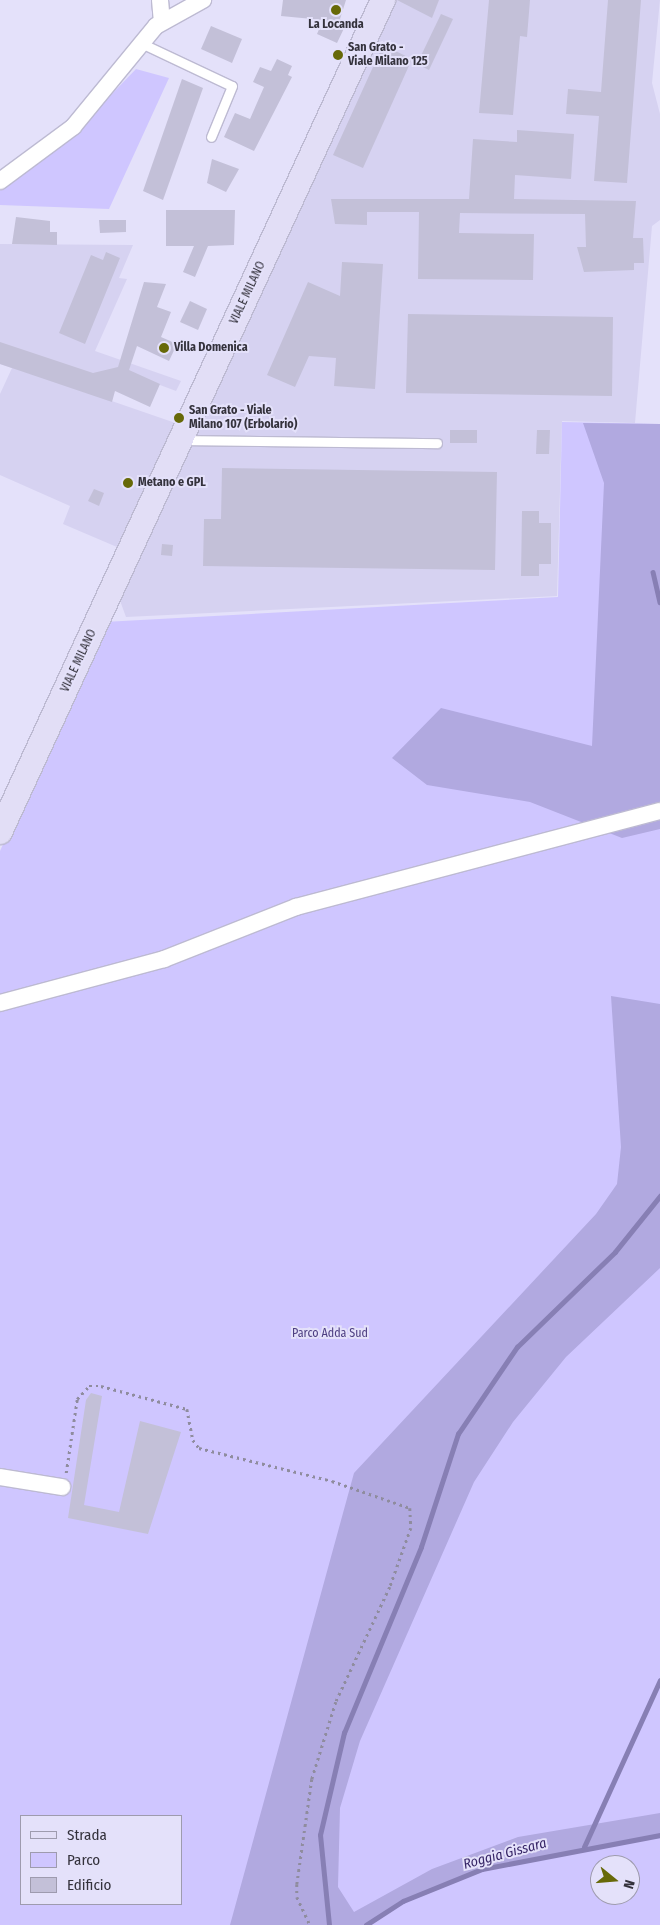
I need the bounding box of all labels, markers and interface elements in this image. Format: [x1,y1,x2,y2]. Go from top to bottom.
marker: La Locanda [330,4,342,16]
place label: La Locanda [308,18,364,32]
place label: San Grato - Viale Milano 125 [348,41,428,69]
marker: San Grato - Viale Milano 125 [332,49,344,61]
street label: VIALE MILANO [227,259,269,327]
place label: Villa Domenica [174,341,248,355]
marker: Villa Domenica [158,342,170,354]
place label: San Grato - Viale Milano 107 (Erbolario) [189,404,297,432]
marker: San Grato - Viale Milano 107 (Erbolario) [173,412,185,424]
place label: Metano e GPL [138,476,206,490]
marker: Metano e GPL [122,477,134,489]
street label: VIALE MILANO [58,627,100,695]
park label: Parco Adda Sud [292,1327,368,1341]
legend [20,1815,182,1905]
text: Strada [67,1826,107,1844]
water label: Roggia Gissara [461,1835,549,1873]
text: Parco [67,1851,100,1869]
north arrow [590,1855,640,1905]
text: Edificio [67,1876,112,1894]
text: N [620,1878,638,1891]

